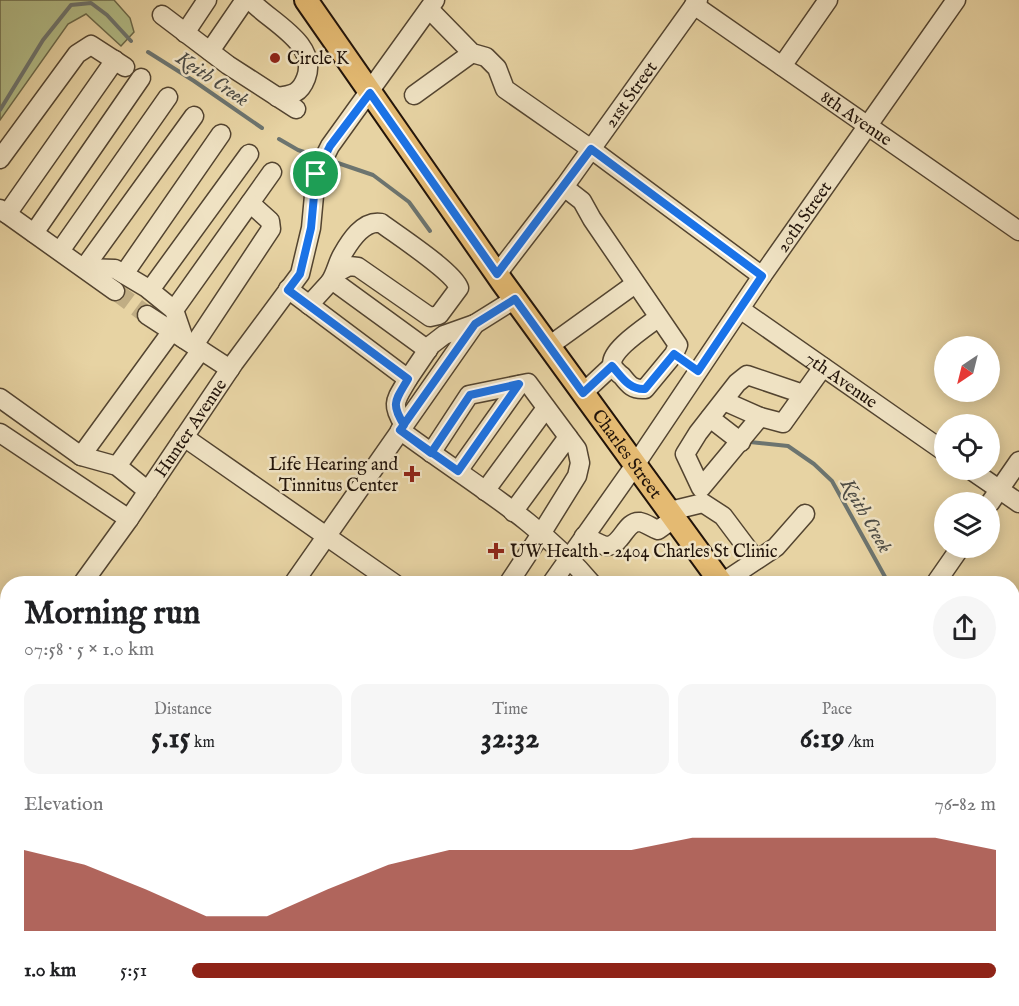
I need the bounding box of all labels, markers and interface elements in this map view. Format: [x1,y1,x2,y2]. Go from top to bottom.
water label: Keith Creek [170,45,253,113]
place label: Circle K [287,48,350,71]
marker: Circle K [268,51,282,65]
street label: 21st Street [600,57,663,133]
street label: 8th Avenue [816,86,896,152]
pin [290,148,341,199]
icon: arrive [299,157,332,190]
street label: 20th Street [772,177,838,257]
north arrow [934,336,1000,402]
map controls [934,336,1000,558]
street label: 7th Avenue [800,348,882,414]
street label: Hunter Avenue [150,375,233,483]
street label: Charles Street [586,405,666,504]
button: locate [934,414,1000,480]
place label: Life Hearing and Tinnitus Center [269,454,398,498]
marker: Life Hearing and Tinnitus Center [403,465,421,483]
water label: Keith Creek [834,473,897,558]
button: layers [934,492,1000,558]
place label: UW Health - 2404 Charles St Clinic [510,541,778,564]
marker: UW Health - 2404 Charles St Clinic [487,542,505,560]
text: Morning run [24,593,200,635]
button: share [933,596,996,659]
text: 07:58 · 5 × 1.0 km [24,637,154,662]
text: Distance [154,700,212,720]
text: Time [492,700,528,720]
text: Pace [822,700,852,720]
text: 5.15 [151,720,190,758]
text: 32:32 [481,720,539,758]
text: 6:19 [800,720,844,758]
text: km [190,733,215,753]
text: /km [844,733,874,753]
text: Elevation [24,792,103,817]
text: 76–82 m [934,792,996,817]
text: 1.0 km [24,958,76,983]
text: 5:51 [120,958,147,983]

